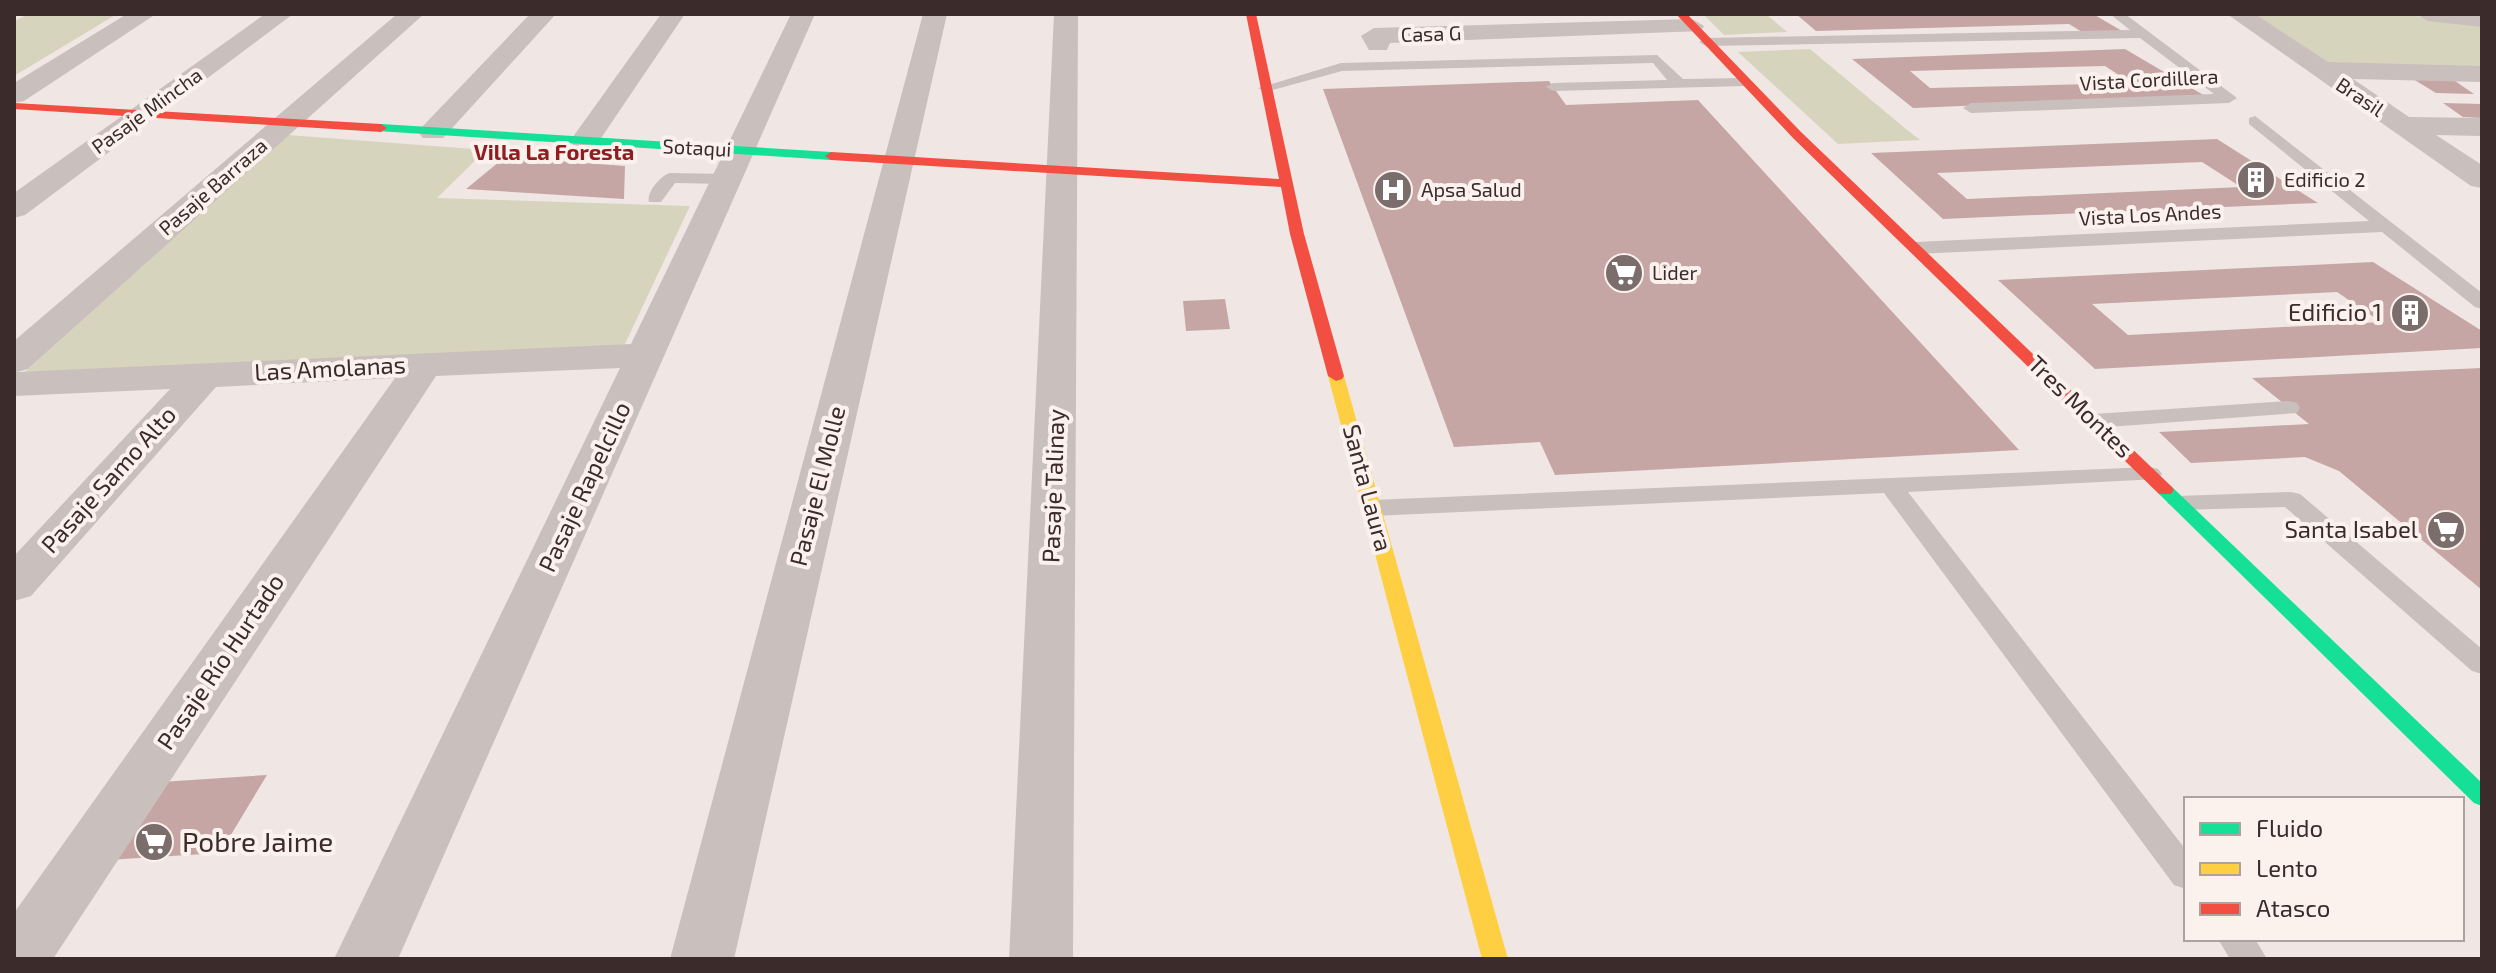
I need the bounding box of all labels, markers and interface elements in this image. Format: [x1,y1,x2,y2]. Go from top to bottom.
street label: Casa G [1400,20,1462,46]
street label: Pasaje Mincha [87,62,206,158]
street label: Vista Cordillera [2079,63,2219,95]
street label: Brasil [2332,72,2389,121]
street label: Pasaje Barraza [153,133,271,240]
street label: Sotaqui [662,133,732,161]
district label: Villa La Foresta [474,138,634,164]
building icon: Edificio 2 [2235,159,2277,201]
place label: Edificio 2 [2284,167,2366,191]
hospital icon: Apsa Salud [1372,169,1414,211]
place label: Apsa Salud [1421,177,1522,201]
street label: Vista Los Andes [2078,198,2222,230]
supermarket icon: Lider [1603,252,1645,294]
place label: Lider [1652,260,1697,284]
building icon: Edificio 1 [2389,292,2431,334]
place label: Edificio 1 [2288,297,2382,326]
street label: Las Amolanas [253,349,406,386]
street label: Tres Montes [2023,349,2139,463]
street label: Pasaje Rapelcillo [532,397,636,576]
street label: Pasaje Samo Alto [34,400,181,558]
street label: Pasaje El Molle [783,403,850,569]
street label: Pasaje Talinay [1035,408,1070,563]
street label: Santa Laura [1338,421,1399,554]
supermarket icon: Santa Isabel [2425,509,2467,551]
place label: Santa Isabel [2284,514,2418,543]
street label: Pasaje Río Hurtado [150,568,289,755]
legend [2184,797,2464,941]
text: Fluido [2256,813,2323,842]
supermarket icon: Pobre Jaime [133,821,175,863]
place label: Pobre Jaime [182,824,333,858]
text: Lento [2256,853,2318,882]
text: Atasco [2256,893,2330,922]

